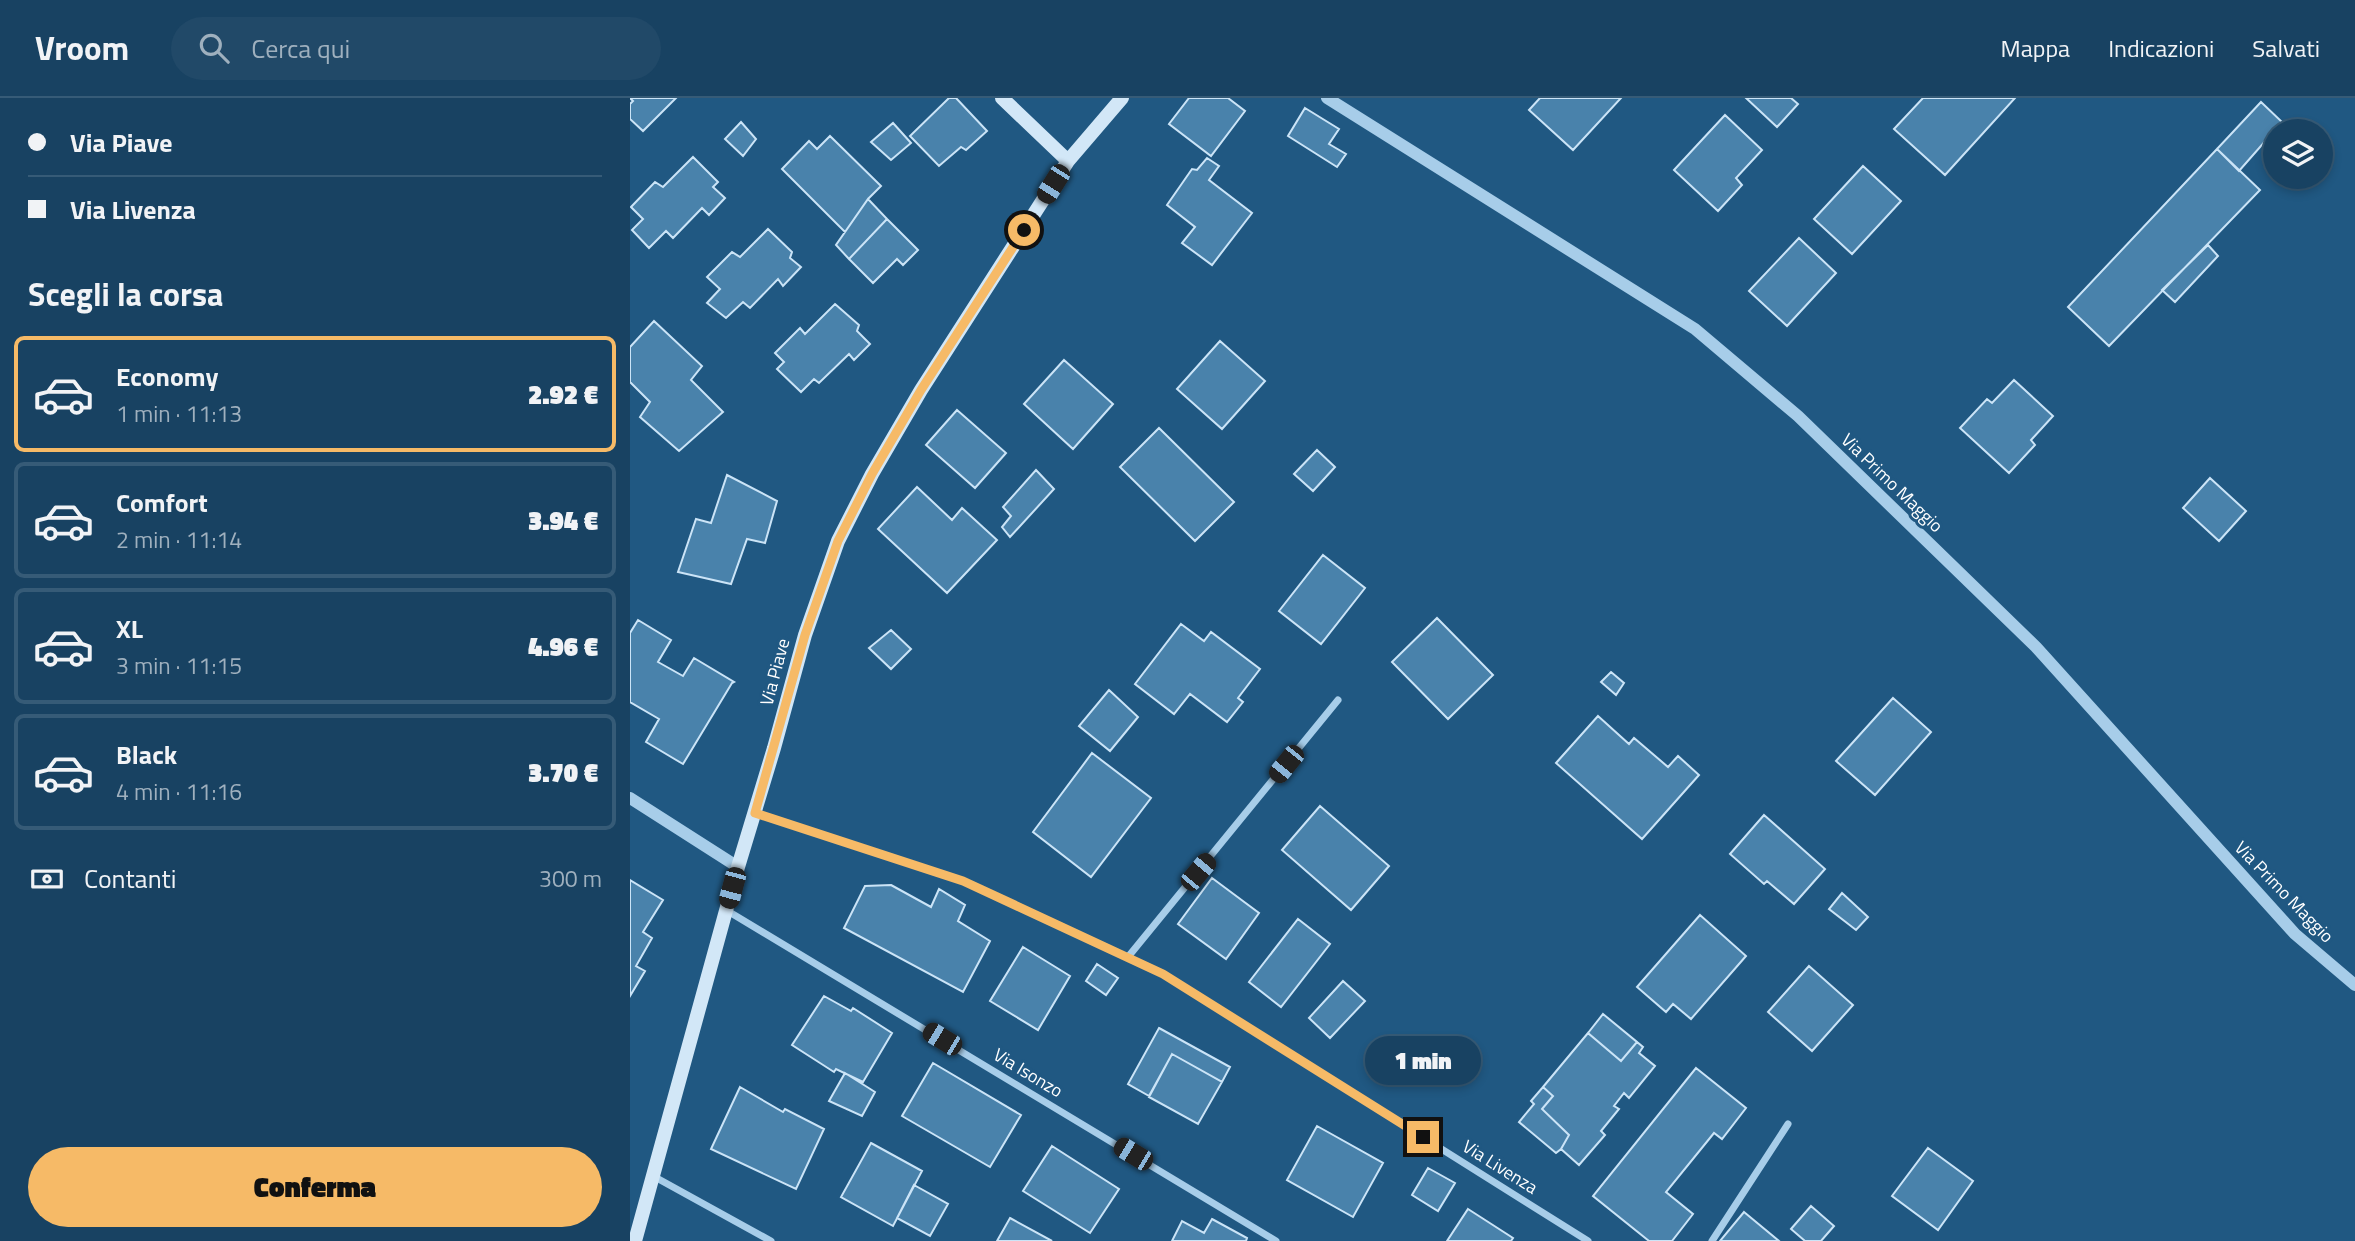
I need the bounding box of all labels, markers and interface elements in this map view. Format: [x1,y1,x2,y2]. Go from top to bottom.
search box [171,17,661,80]
text: Vroom [35,23,129,73]
icon: search [195,29,233,67]
text: Cerca qui [251,29,350,68]
text: Mappa [2001,30,2070,66]
text: Indicazioni [2108,30,2214,66]
text: Salvati [2252,30,2320,66]
map controls [2263,119,2333,189]
button: layers [2263,119,2333,189]
text: Via Piave [70,123,173,162]
car [1033,161,1074,207]
text: Via Livenza [70,190,196,229]
route start [1008,214,1040,246]
text: Scegli la corsa [28,270,223,318]
text: Economy [116,357,218,396]
icon: car [32,363,95,426]
text: 2.92 € [528,375,598,414]
text: 1 min · 11:13 [116,396,242,431]
street label: Via Primo Maggio [1835,427,1950,538]
text: Comfort [116,483,208,522]
icon: car [32,489,95,552]
text: 3.94 € [528,501,598,540]
text: 2 min · 11:14 [116,522,242,557]
text: XL [116,609,143,648]
icon: car [32,615,95,678]
text: 4.96 € [528,627,598,666]
street label: Via Piave [753,635,796,708]
text: 3 min · 11:15 [116,648,242,683]
text: Black [116,735,177,774]
icon: car [32,741,95,804]
car [1265,741,1308,787]
text: 3.70 € [528,753,598,792]
text: 4 min · 11:16 [116,774,242,809]
street label: Via Primo Maggio [2229,834,2340,949]
car [1177,849,1220,895]
text: Contanti [84,859,176,898]
icon: cash [28,860,66,898]
text: 300 m [539,861,602,896]
car [717,865,748,911]
car [919,1019,966,1059]
callout: 1 min [1365,1035,1481,1084]
street label: Via Isonzo [988,1041,1068,1104]
text: 1 min [1394,1043,1452,1078]
route end [1407,1121,1439,1153]
street label: Via Livenza [1457,1133,1543,1200]
car [1110,1134,1157,1174]
button: Conferma [28,1147,602,1227]

